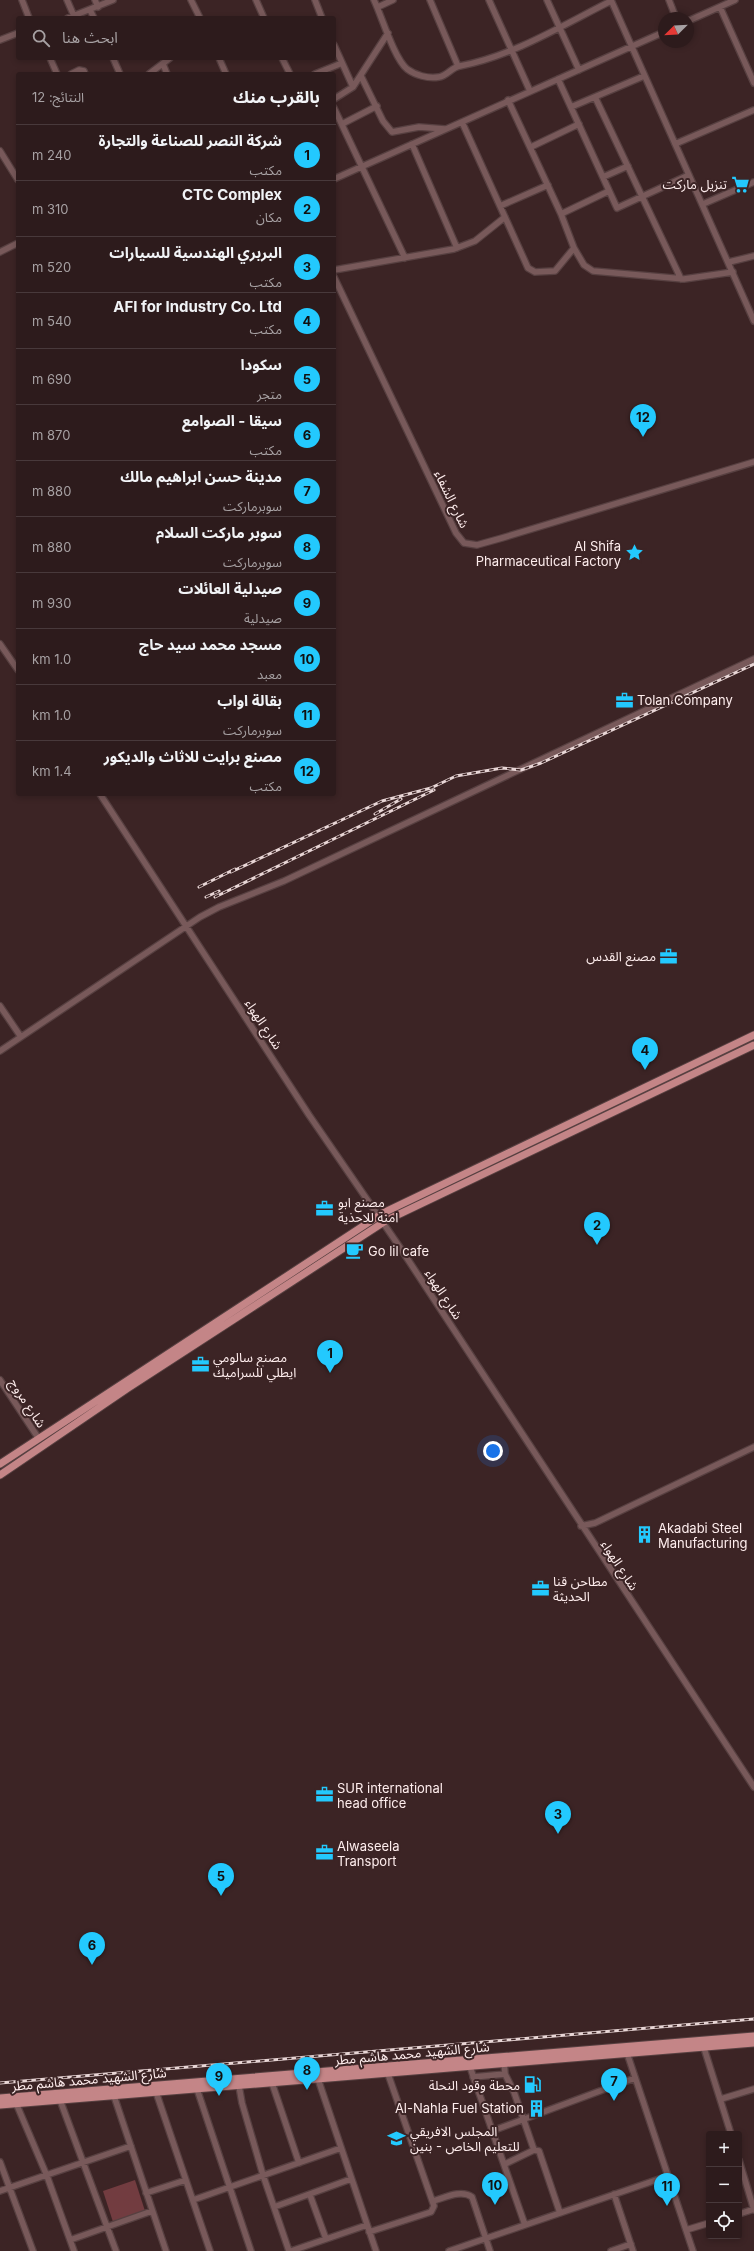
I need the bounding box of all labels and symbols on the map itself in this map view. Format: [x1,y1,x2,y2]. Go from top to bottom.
north arrow [658,12,694,48]
supermarket icon: تنزيل ماركت [730,174,750,194]
place label: تنزيل ماركت [662,176,727,193]
pin: 12 [630,404,656,437]
street label: شارع الشفاء [429,468,473,532]
place label: Al Shifa Pharmaceutical Factory [476,538,621,569]
place icon: Al Shifa Pharmaceutical Factory [624,543,644,563]
office icon: Tolan Company [614,690,634,710]
place label: Tolan Company [637,692,733,708]
office icon: مصنع القدس [659,946,679,966]
place label: مصنع القدس [586,948,656,967]
street label: شارع الهواء [239,996,286,1054]
pin: 4 [632,1037,658,1070]
place label: مصنع ابو امنة للاحذية [338,1194,398,1225]
office icon: مصنع ابو امنة للاحذية [315,1199,335,1219]
pin: 2 [584,1212,610,1245]
cafe icon: Go lil cafe [345,1241,365,1261]
place label: Go lil cafe [368,1243,429,1259]
street label: شارع الهواء [419,1266,466,1324]
pin: 1 [317,1340,343,1373]
place label: مصنع سالومي ايطلي للسراميك [213,1349,296,1383]
office icon: مصنع سالومي ايطلي للسراميك [190,1354,210,1374]
street label: شارع مروج [4,1376,50,1432]
your location [483,1441,503,1461]
place label: Akadabi Steel Manufacturing [658,1520,748,1551]
building icon: Akadabi Steel Manufacturing [635,1525,655,1545]
street label: شارع الهواء [595,1537,642,1595]
place label: مطاحن قنا الحديثة [553,1573,608,1604]
office icon: مطاحن قنا الحديثة [530,1578,550,1598]
place label: SUR international head office [337,1780,443,1811]
office icon: SUR international head office [314,1785,334,1805]
pin: 3 [545,1801,571,1834]
place label: Alwaseela Transport [337,1838,400,1869]
office icon: Alwaseela Transport [314,1843,334,1863]
pin: 5 [208,1863,234,1896]
pin: 6 [79,1932,105,1965]
street label: شارع الشهيد محمد هاشم مطر [333,2038,490,2071]
pin: 8 [294,2057,320,2090]
pin: 9 [206,2063,232,2096]
street label: شارع الشهيد محمد هاشم مطر [10,2064,167,2097]
pin: 7 [601,2068,627,2101]
fuel station icon: محطة وقود النحلة [523,2075,543,2095]
place label: محطة وقود النحلة [429,2077,520,2093]
building icon: Al-Nahla Fuel Station [527,2098,547,2118]
place label: Al-Nahla Fuel Station [395,2100,524,2116]
place label: المجلس الافريقي للتعليم الخاص - بنين [410,2123,520,2157]
school or university icon: المجلس الافريقي للتعليم الخاص - بنين [387,2128,407,2148]
pin: 10 [482,2172,508,2205]
pin: 11 [654,2173,680,2206]

